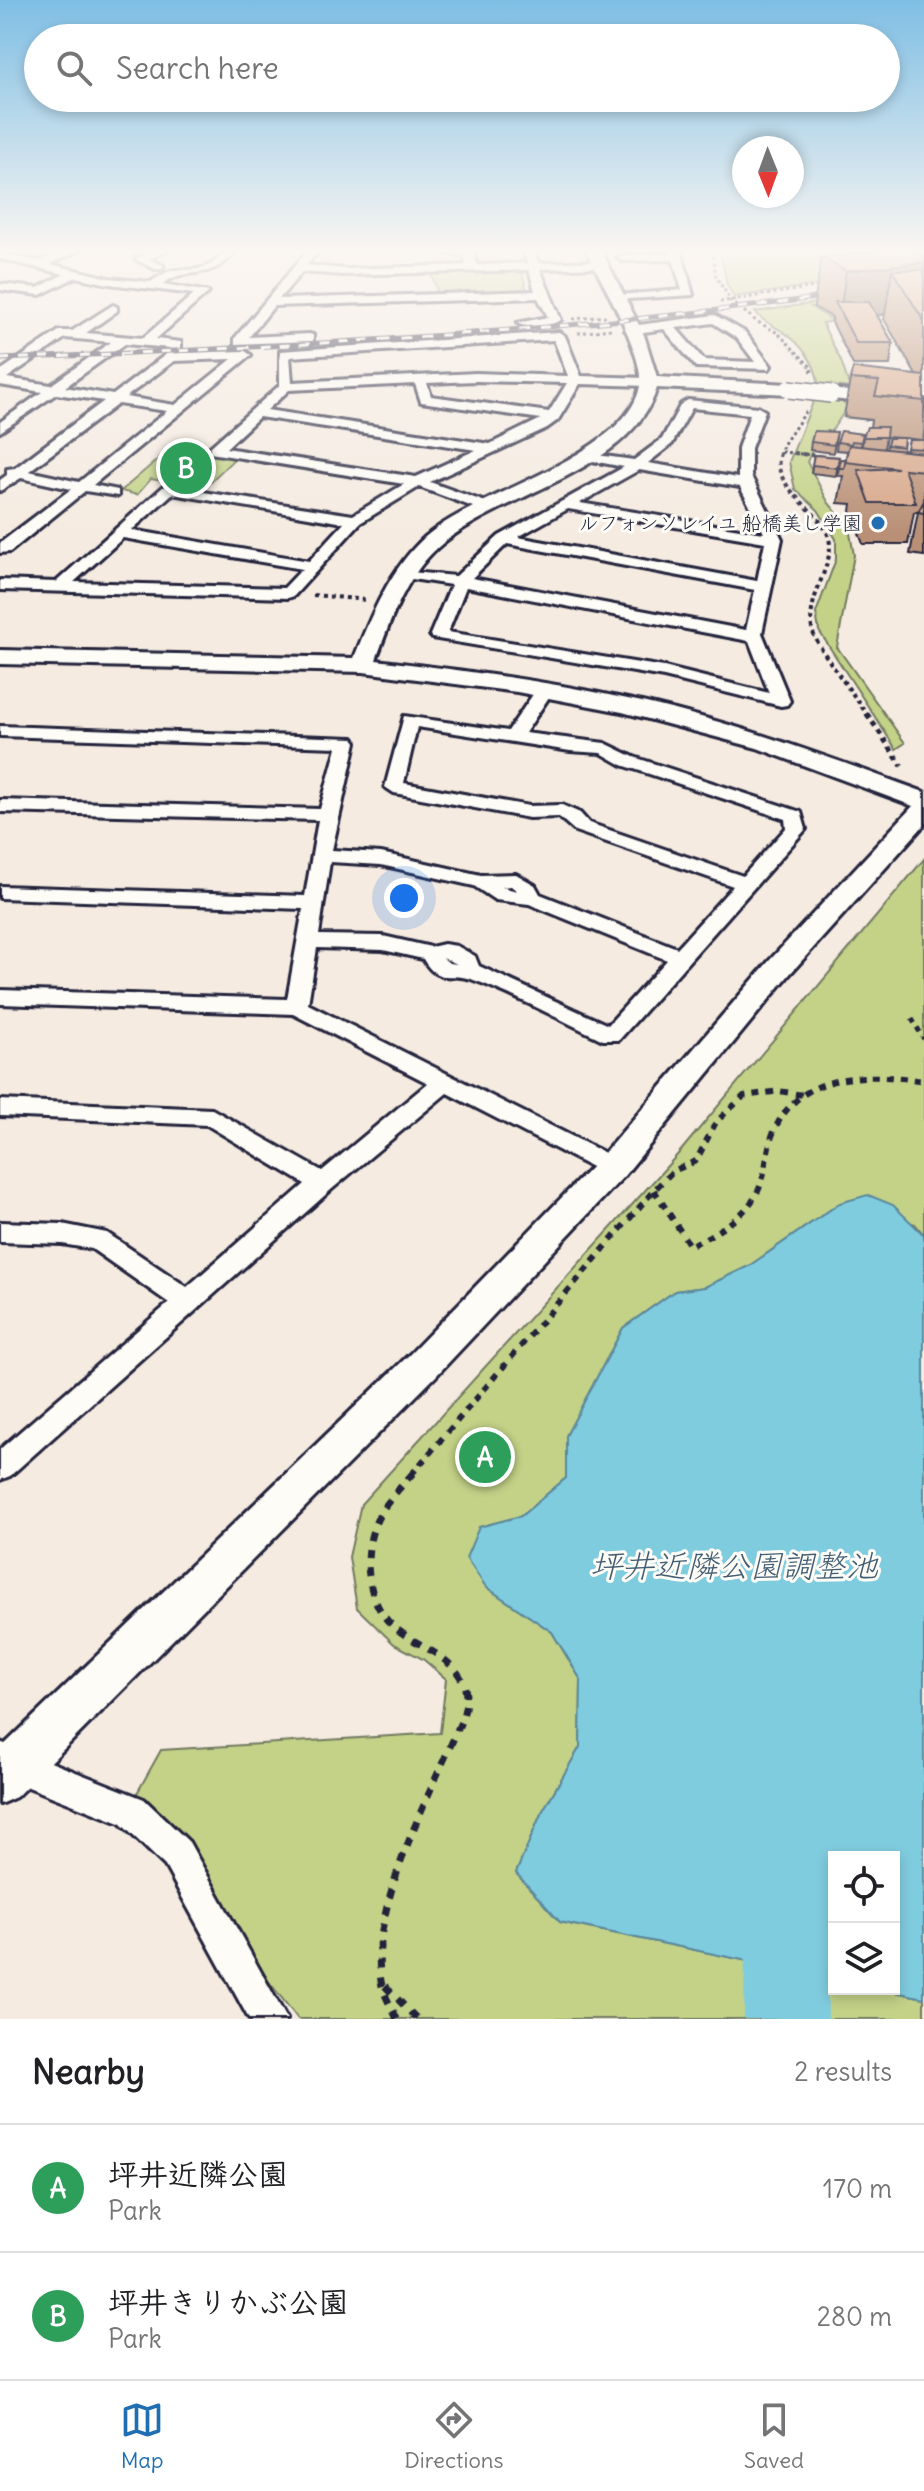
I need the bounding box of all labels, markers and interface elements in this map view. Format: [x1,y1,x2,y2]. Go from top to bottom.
search box [24,24,900,112]
icon: search [52,46,96,90]
text: Search here [116,49,279,87]
north arrow [732,136,804,208]
pin: B [160,438,212,498]
place label: ルフォンソレイユ 船橋美し学園 [579,510,862,535]
marker: ルフォンソレイユ 船橋美し学園 [869,514,887,532]
your location [384,878,424,918]
pin: A [459,1427,511,1487]
water label: 坪井近隣公園調整池 [590,1545,879,1586]
map controls [828,1851,900,1995]
button: locate [828,1851,900,1923]
button: layers [828,1923,900,1995]
text: Nearby [32,2050,145,2093]
text: 2 results [794,2055,892,2088]
text: 坪井近隣公園 [108,2155,288,2193]
text: A [50,2172,66,2205]
text: 170 m [823,2172,892,2205]
text: Park [108,2194,162,2227]
text: 坪井きりかぶ公園 [108,2283,349,2321]
text: B [49,2300,67,2333]
text: 280 m [817,2300,892,2333]
text: Park [108,2322,162,2355]
tab: Map [120,2398,164,2474]
tab: Directions [404,2398,504,2474]
tab: Saved [744,2398,804,2474]

